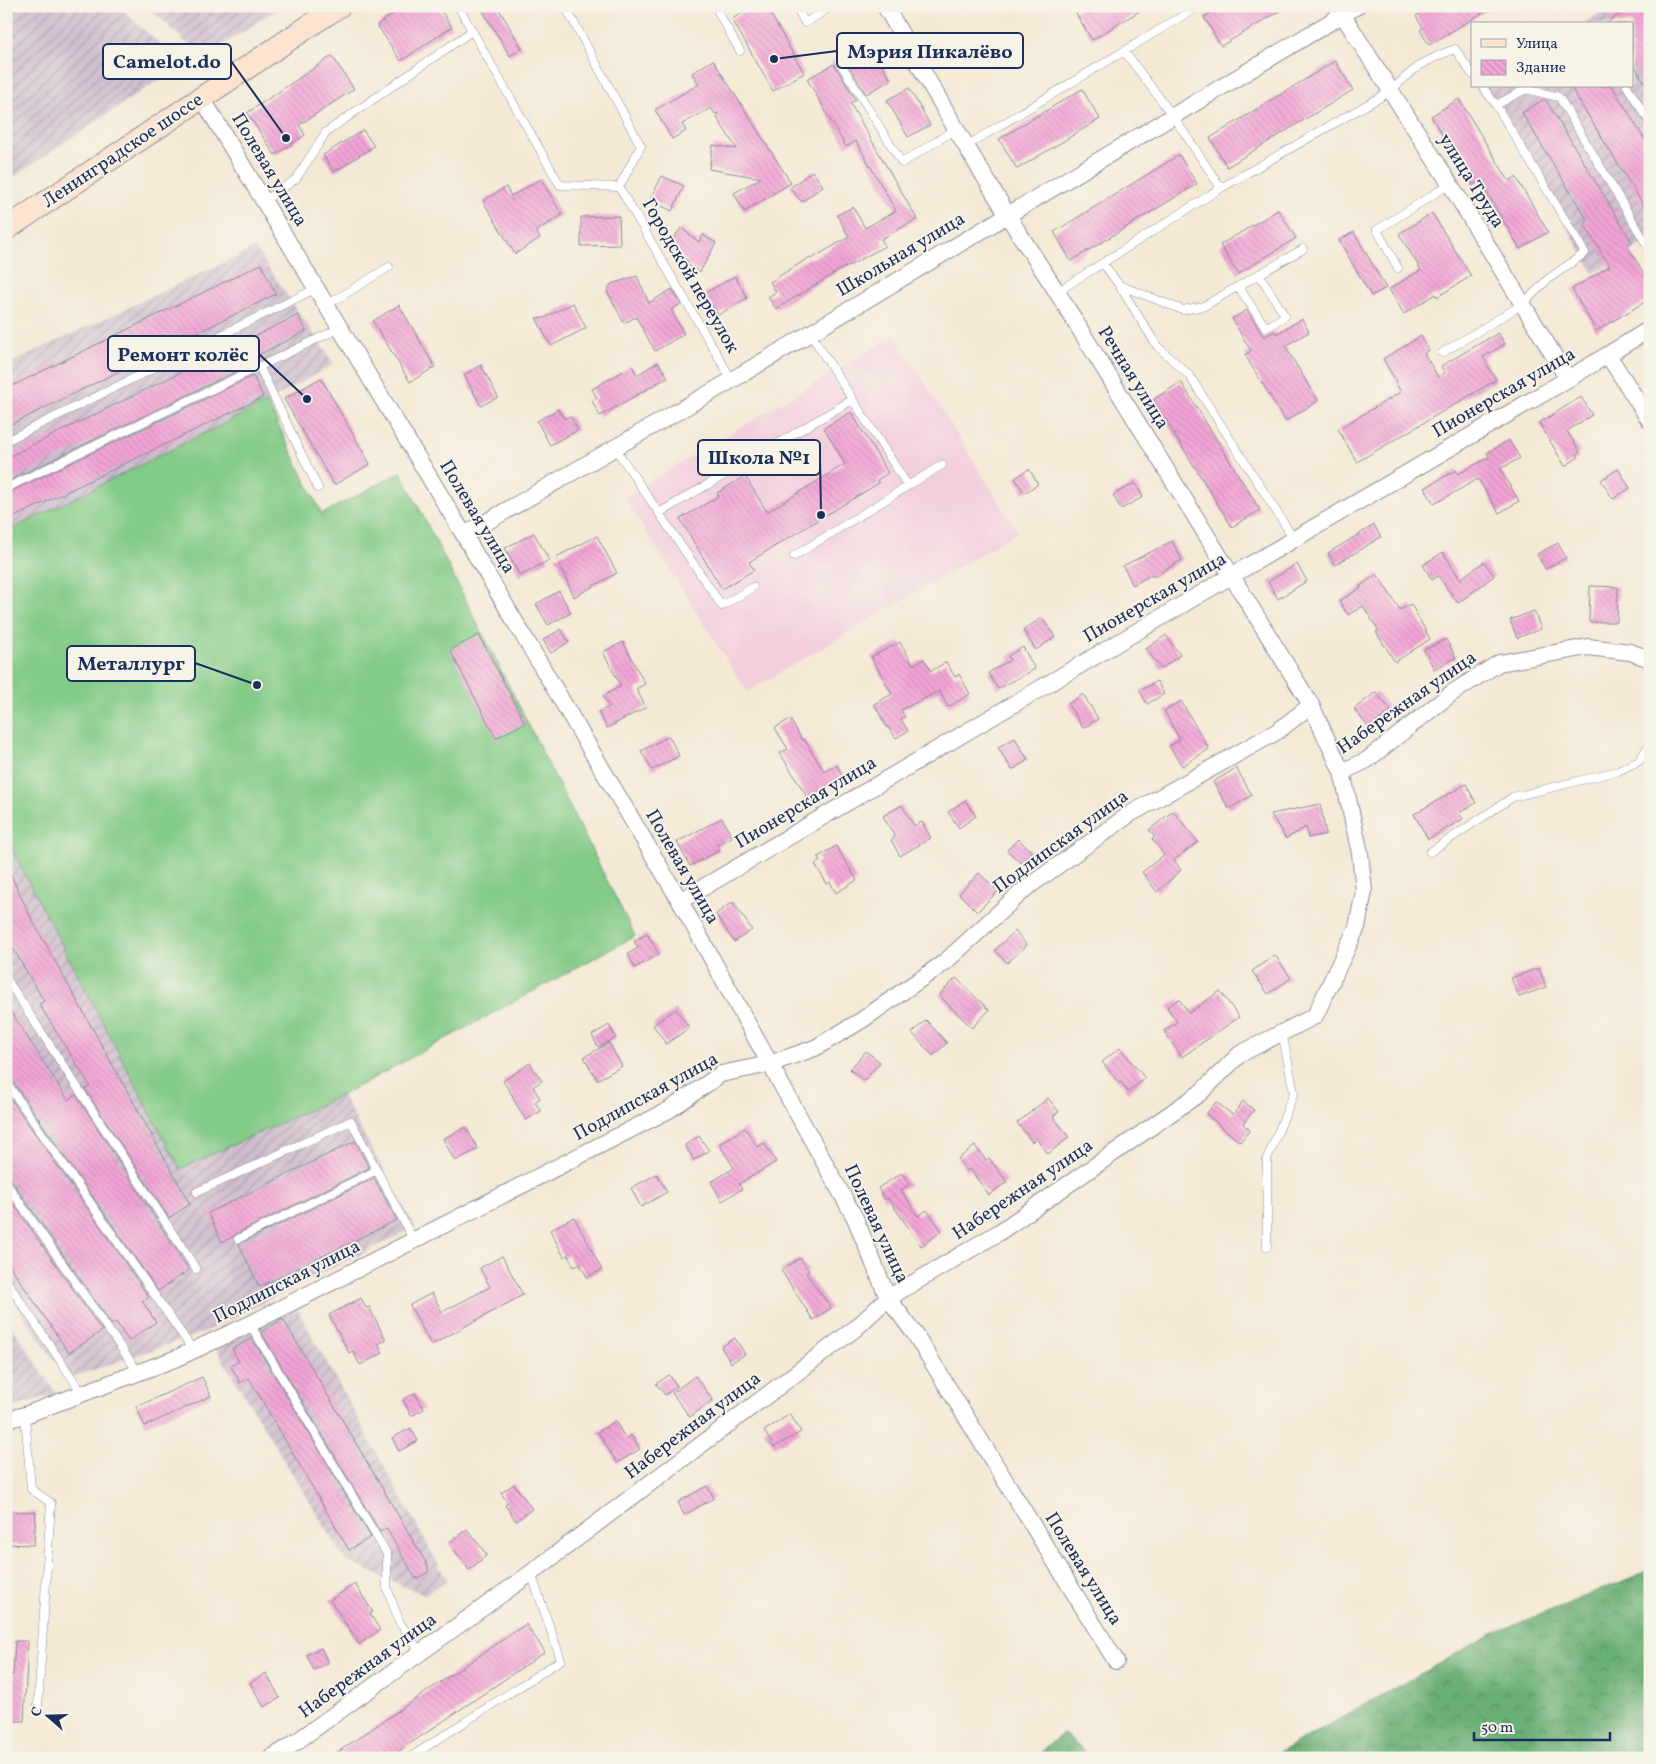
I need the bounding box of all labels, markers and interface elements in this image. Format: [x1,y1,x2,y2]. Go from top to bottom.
legend [1471,22,1634,88]
callout: Мэрия Пикалёво [837,33,1023,68]
text: Улица [1516,34,1558,55]
text: Мэрия Пикалёво [847,39,1013,67]
callout: Camelot.do [103,44,231,79]
text: Camelot.do [113,49,221,77]
text: Здание [1516,58,1566,79]
street label: Ленинградское шоссе [37,87,209,215]
street label: Полевая улица [225,108,313,232]
street label: улица Труда [1432,129,1510,233]
street label: Городской переулок [635,194,745,358]
street label: Школьная улица [832,206,970,304]
street label: Речная улица [1091,322,1175,434]
callout: Ремонт колёс [108,336,259,371]
street label: Пионерская улица [1428,341,1580,445]
text: Ремонт колёс [117,342,249,370]
callout: Школа №1 [698,440,820,475]
text: Школа №1 [708,445,810,473]
street label: Полевая улица [433,455,521,579]
street label: Пионерская улица [1079,546,1231,650]
street label: Набережная улица [1332,645,1482,761]
callout: Металлург [67,646,195,681]
text: Металлург [77,651,185,679]
street label: Пионерская улица [730,750,882,856]
street label: Подлипская улица [988,784,1134,900]
street label: Полевая улица [639,805,725,929]
street label: Подлипская улица [569,1046,723,1148]
street label: Набережная улица [947,1133,1099,1247]
street label: Полевая улица [837,1160,915,1288]
street label: Подлипская улица [209,1234,365,1330]
street label: Набережная улица [619,1366,767,1486]
street label: Полевая улица [1038,1508,1128,1630]
street label: Набережная улица [294,1607,442,1725]
north arrow [22,1692,72,1742]
text: С [27,1705,48,1720]
scale bar [1474,1709,1610,1741]
text: 50 m [1481,1718,1513,1739]

